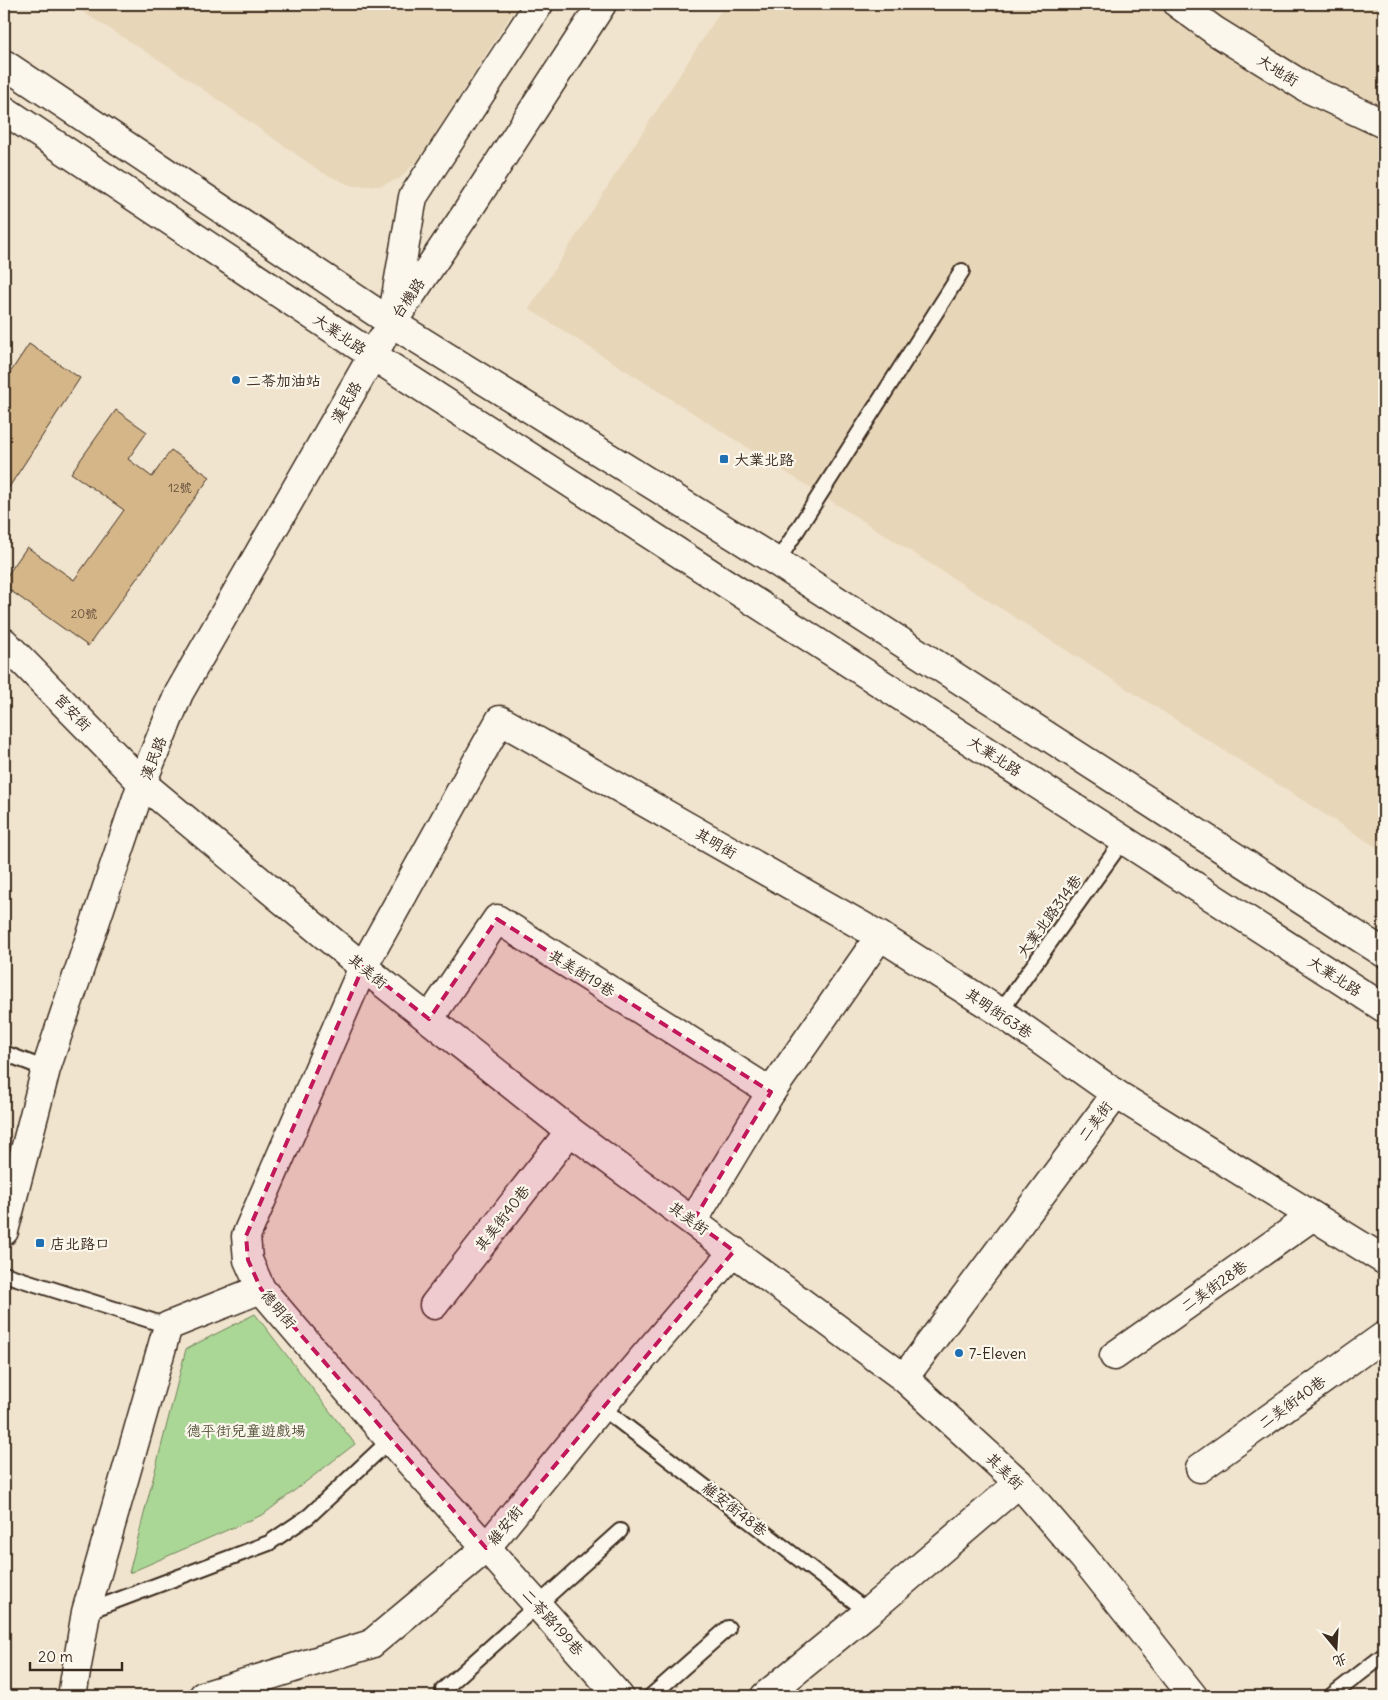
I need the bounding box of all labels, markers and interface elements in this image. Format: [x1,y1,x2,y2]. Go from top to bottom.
street label: 大地街 [1254,50,1302,90]
street label: 台機路 [387,274,429,322]
street label: 大業北路 [310,309,370,359]
place label: 二苓加油站 [246,371,321,390]
marker: 二苓加油站 [230,374,242,386]
street label: 漢民路 [327,378,365,426]
place label: 大業北路 [734,450,794,469]
marker: 大業北路 [718,453,730,465]
house number: 12號 [168,480,192,495]
house number: 20號 [71,606,97,621]
street label: 宮安街 [51,689,95,735]
street label: 大業北路 [965,732,1025,780]
street label: 漢民路 [136,734,170,782]
street label: 其明街 [692,824,740,862]
street label: 大業北路314巷 [1013,871,1085,961]
street label: 其美街19巷 [545,945,619,1001]
street label: 其美街 [345,949,391,993]
street label: 大業北路 [1305,952,1365,1000]
street label: 其明街63巷 [962,984,1036,1042]
street label: 二美街 [1074,1097,1116,1145]
street label: 其美街40巷 [470,1181,534,1255]
street label: 其美街 [665,1197,713,1239]
place label: 店北路口 [50,1234,110,1253]
marker: 店北路口 [34,1237,46,1249]
street label: 二美街28巷 [1177,1256,1251,1316]
street label: 德明街 [257,1286,301,1332]
place label: 7-Eleven [969,1344,1027,1363]
marker: 7-Eleven [953,1347,965,1359]
street label: 二美街40巷 [1255,1371,1329,1433]
park label: 德平街兒童遊戲場 [186,1421,306,1440]
street label: 其美街 [982,1449,1028,1493]
street label: 維安街48巷 [699,1478,771,1540]
street label: 維安街 [483,1502,527,1548]
street label: 二苓路199巷 [518,1585,588,1659]
north arrow [1310,1622,1360,1672]
scale bar [30,1640,122,1672]
text: 20 m [38,1647,73,1666]
text: 北 [1331,1650,1349,1671]

